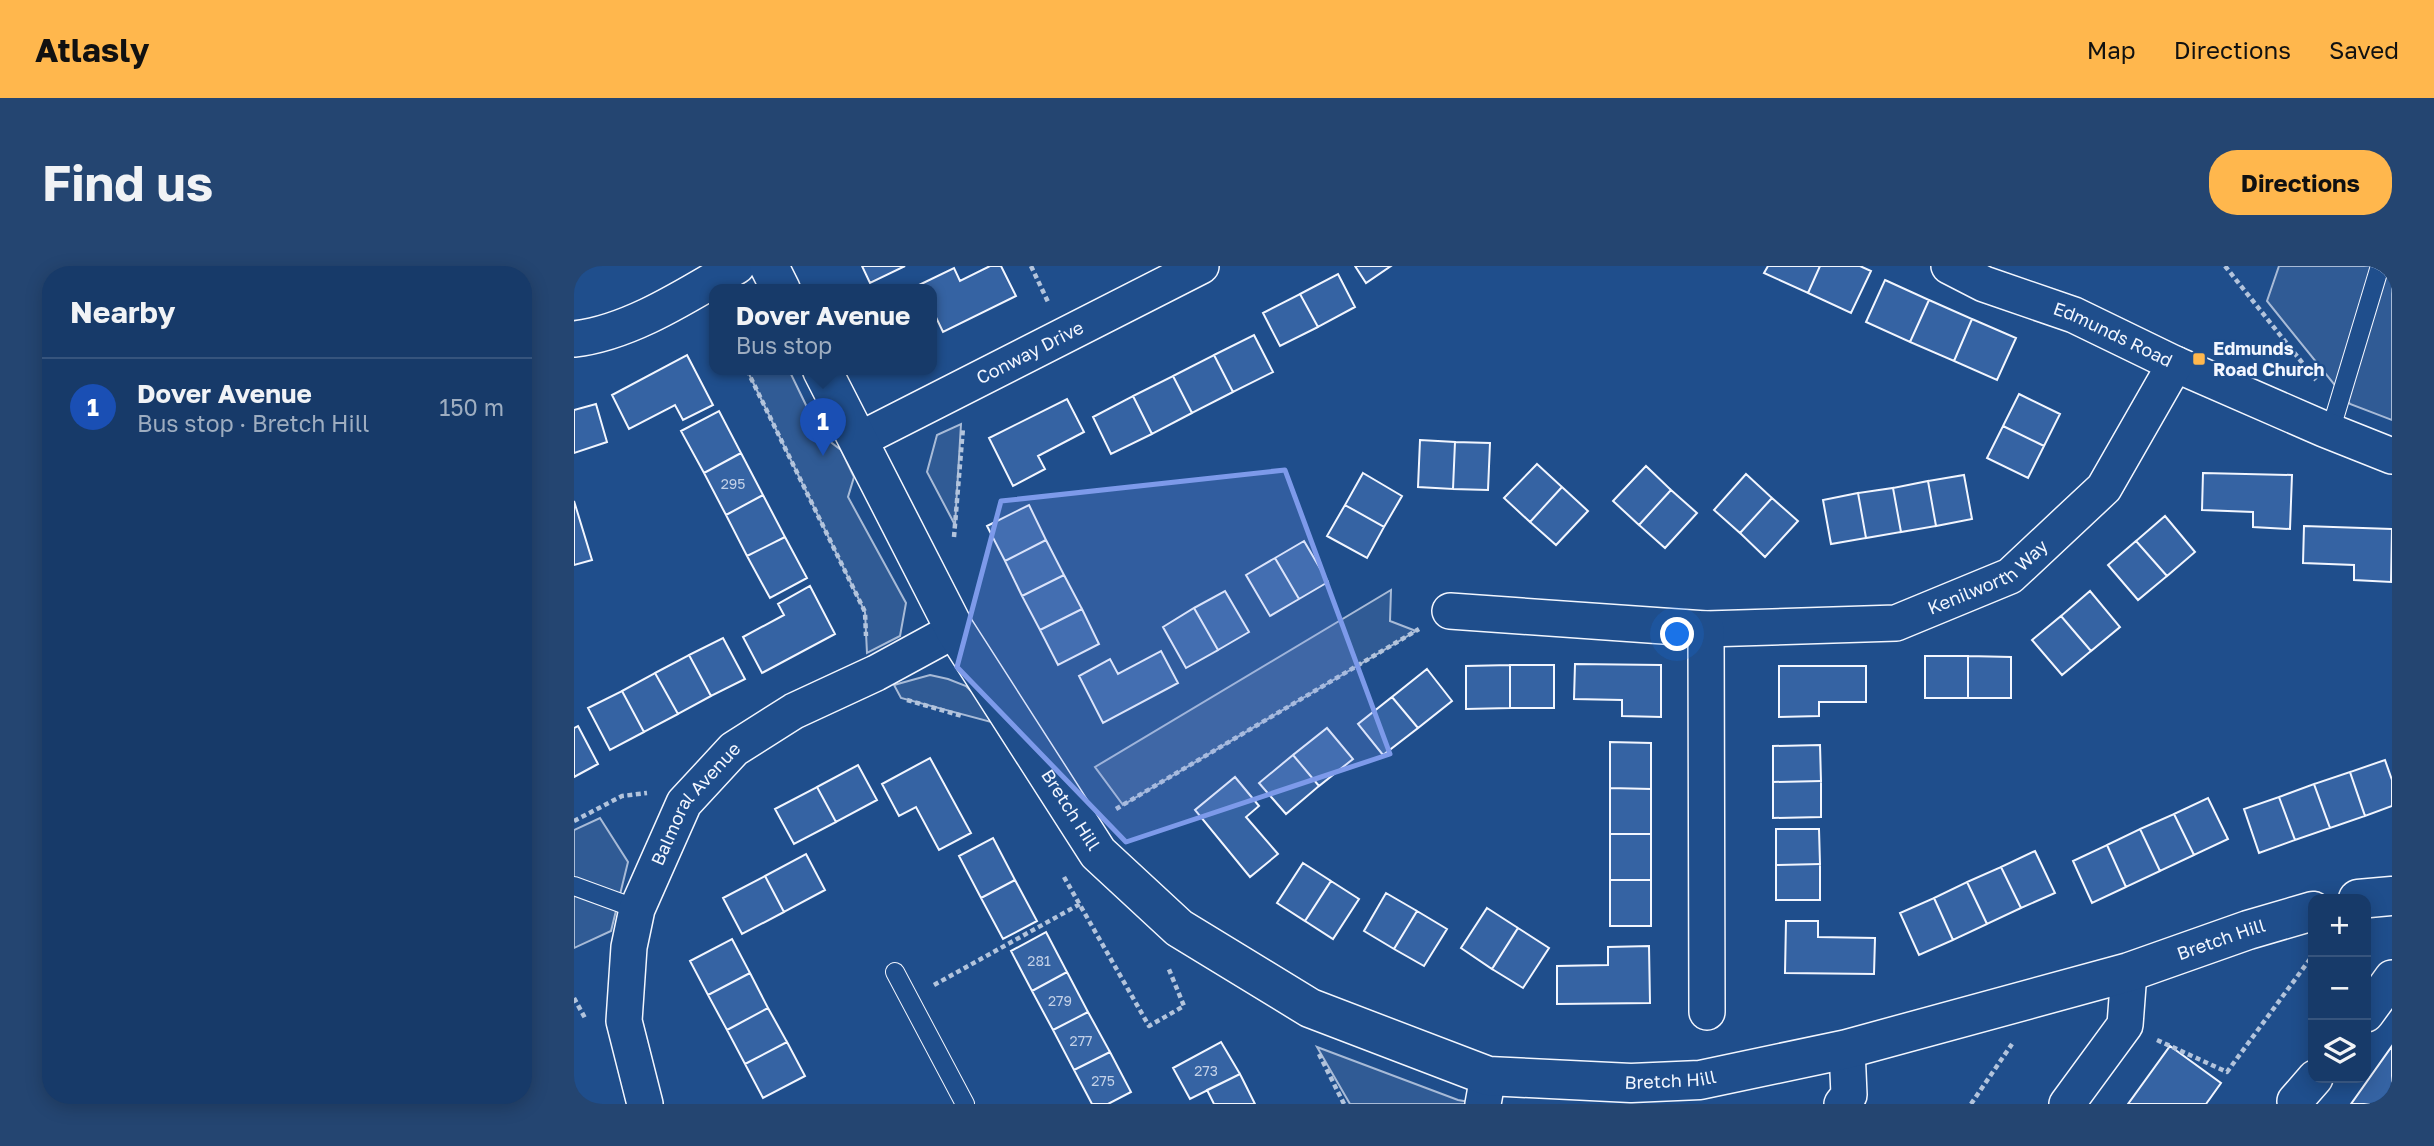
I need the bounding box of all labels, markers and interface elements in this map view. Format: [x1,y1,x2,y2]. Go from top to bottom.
text: Atlasly [35,30,150,69]
text: Map [2087,35,2136,64]
text: Directions [2174,35,2291,64]
text: Saved [2329,35,2399,64]
button: Directions [2209,150,2392,215]
text: Find us [42,153,213,212]
popup [709,284,937,375]
text: Nearby [70,294,175,330]
street label: Edmunds Road [2051,297,2176,371]
text: Dover Avenue [736,300,910,331]
street label: Conway Drive [972,316,1087,388]
text: Bus stop [736,331,832,359]
place label: Edmunds Road Church [2213,337,2325,380]
marker: Edmunds Road Church [2191,351,2207,367]
text: Dover Avenue [137,378,312,409]
text: 1 [87,393,99,421]
text: 150 m [439,393,504,421]
pin: 1 [800,398,846,456]
text: Bus stop · Bretch Hill [137,409,369,437]
house number: 295 [721,475,745,492]
street label: Kenilworth Way [1924,535,2052,619]
your location [1660,617,1694,651]
street label: Balmoral Avenue [646,737,744,869]
street label: Bretch Hill [1037,765,1106,854]
map controls [2308,894,2371,1083]
button: + [2308,894,2371,957]
street label: Bretch Hill [2174,913,2268,964]
house number: 281 [1027,952,1051,969]
button: − [2308,957,2371,1020]
house number: 279 [1048,992,1072,1009]
button: layers [2308,1020,2371,1083]
house number: 277 [1070,1032,1092,1049]
house number: 273 [1194,1062,1218,1079]
street label: Bretch Hill [1624,1065,1718,1093]
house number: 275 [1091,1072,1115,1089]

